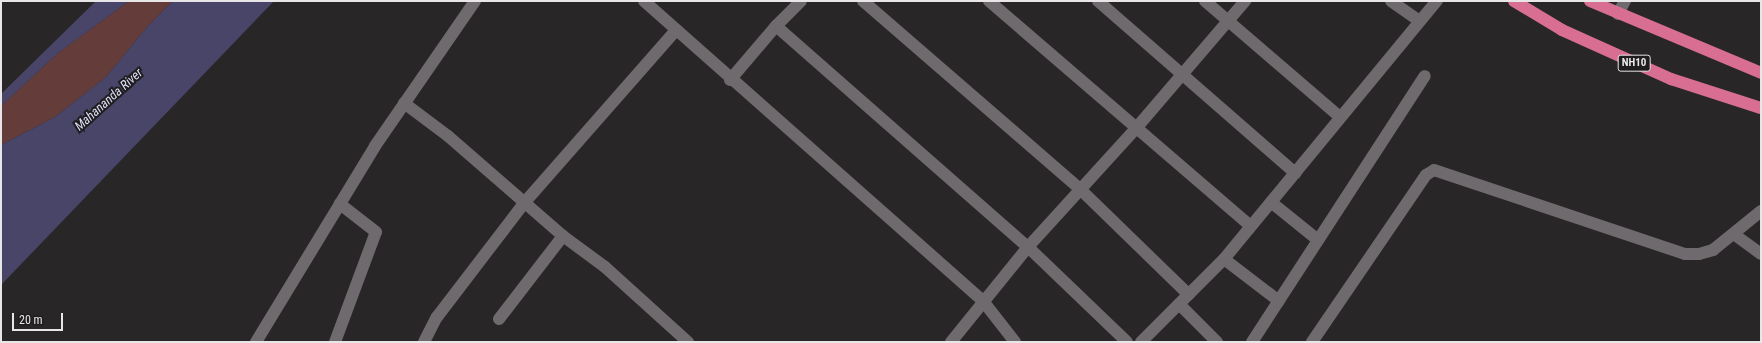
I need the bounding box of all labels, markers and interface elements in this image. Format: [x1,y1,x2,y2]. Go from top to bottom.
road number: NH10 [1617,54,1651,72]
water label: Mahananda River [72,65,146,135]
scale bar [14,305,65,331]
text: 20 m [19,313,43,327]

